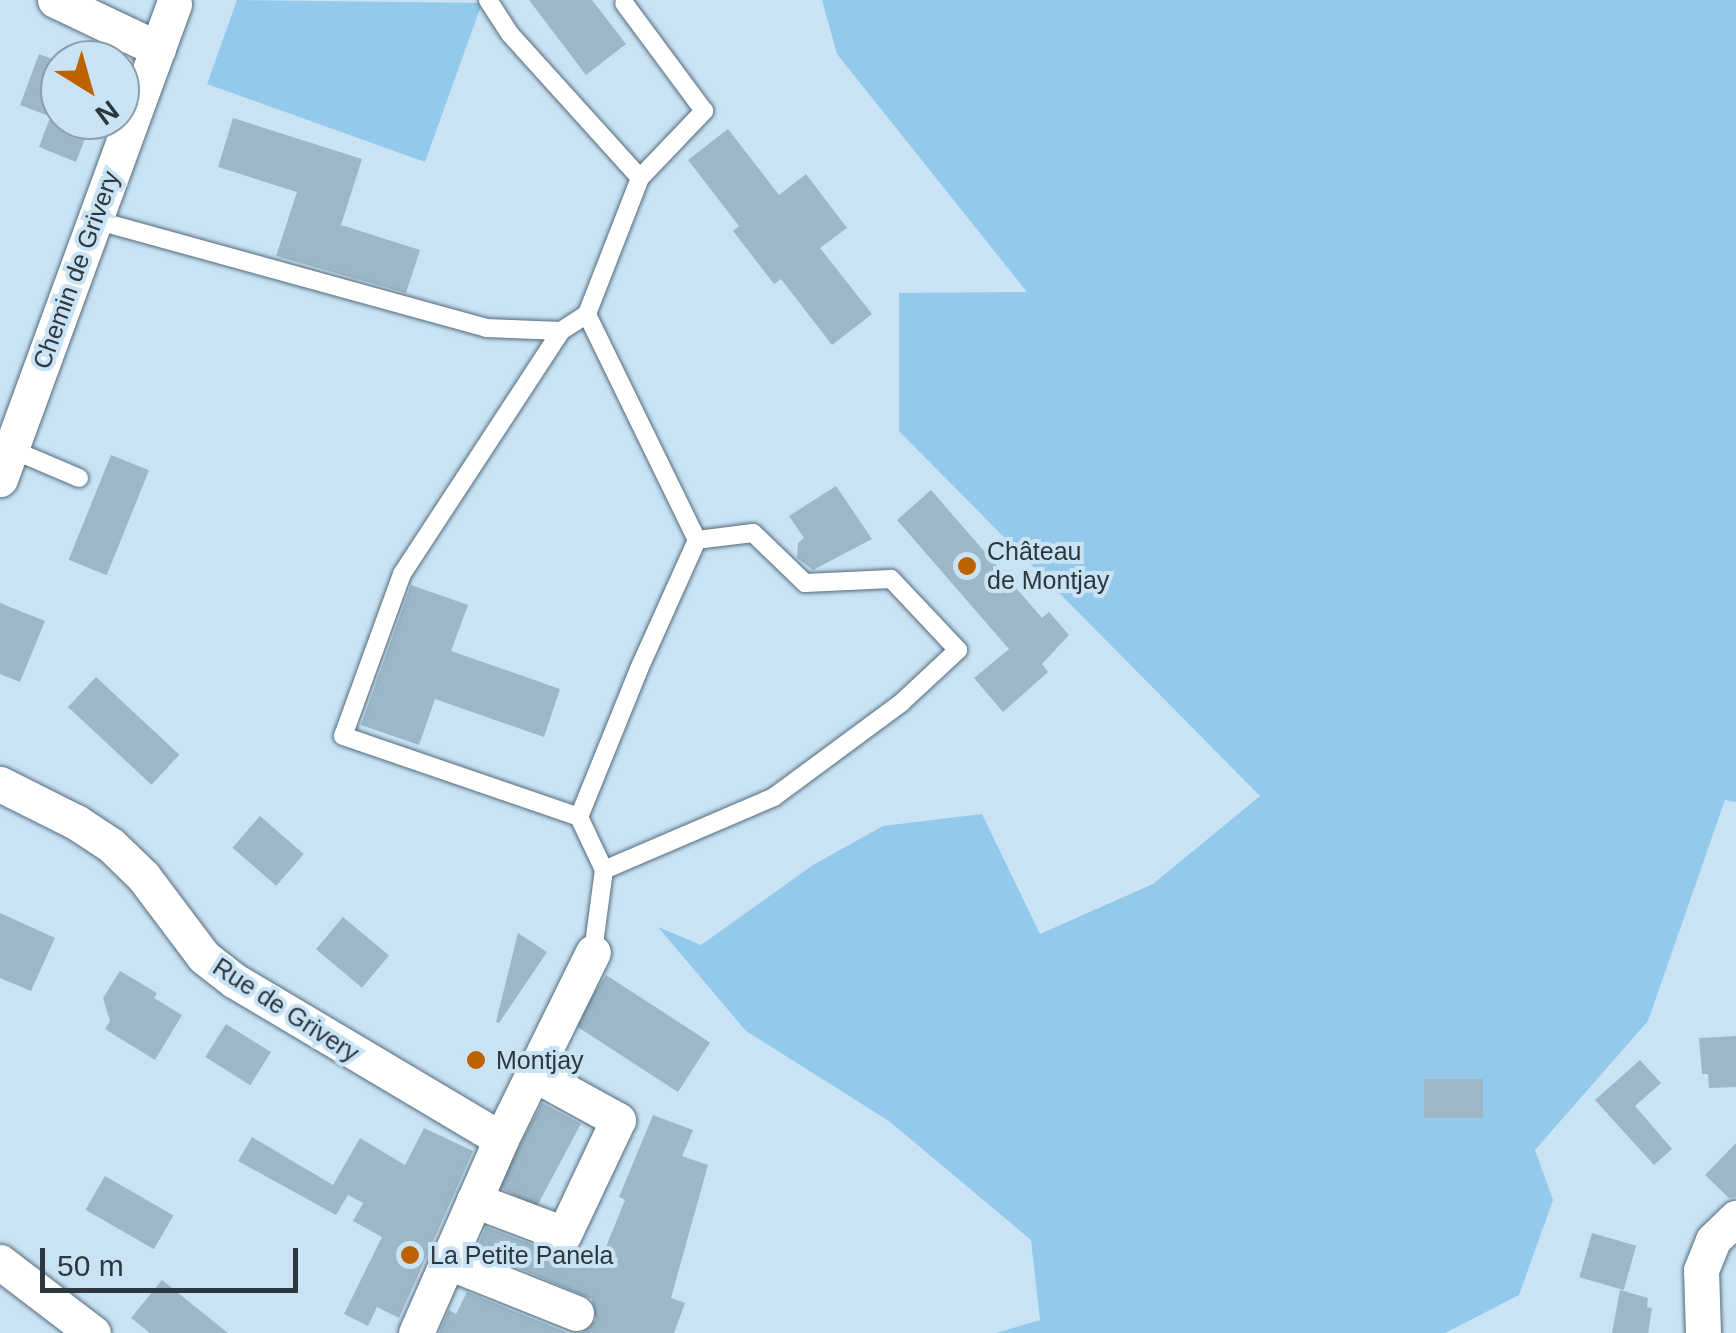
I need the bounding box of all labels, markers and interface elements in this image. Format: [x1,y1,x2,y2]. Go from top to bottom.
north arrow [40,40,140,140]
text: N [90,94,125,131]
street label: Chemin de Grivery [26,167,126,373]
place label: Château de Montjay [987,537,1109,596]
marker: Château de Montjay [956,555,978,577]
street label: Rue de Grivery [207,952,365,1068]
place label: Montjay [496,1045,584,1075]
marker: Montjay [465,1049,487,1071]
scale bar [45,1228,302,1290]
place label: La Petite Panela [430,1240,613,1270]
marker: La Petite Panela [399,1244,421,1266]
text: 50 m [57,1249,124,1282]

